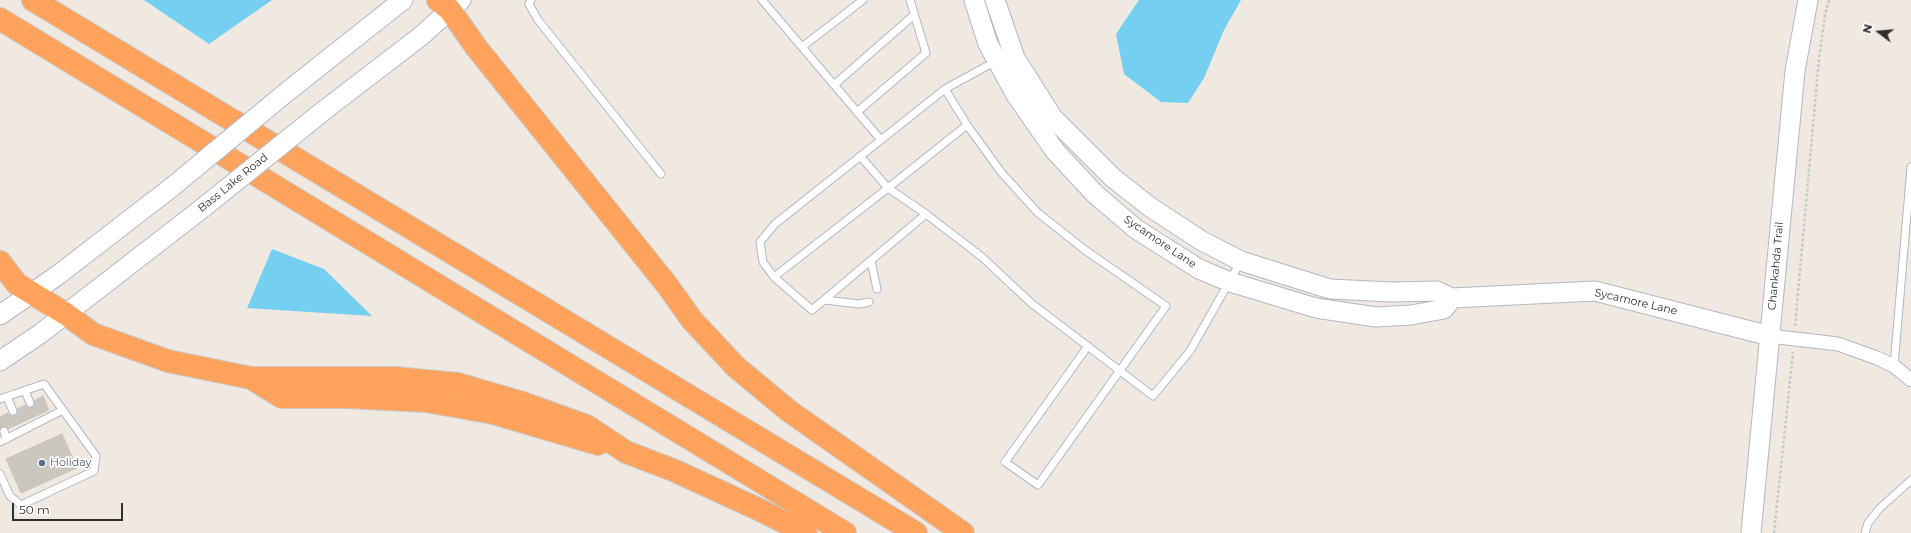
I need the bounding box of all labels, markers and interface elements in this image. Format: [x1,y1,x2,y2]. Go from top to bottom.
north arrow [1859,12,1899,52]
text: N [1860,22,1875,35]
street label: Bass Lake Road [195,151,271,215]
street label: Sycamore Lane [1121,213,1199,271]
street label: Chankahda Trail [1766,221,1786,311]
street label: Sycamore Lane [1593,286,1679,318]
place label: Holiday [50,456,91,470]
marker: Holiday [37,458,47,468]
scale bar [14,495,125,521]
text: 50 m [19,502,50,517]

